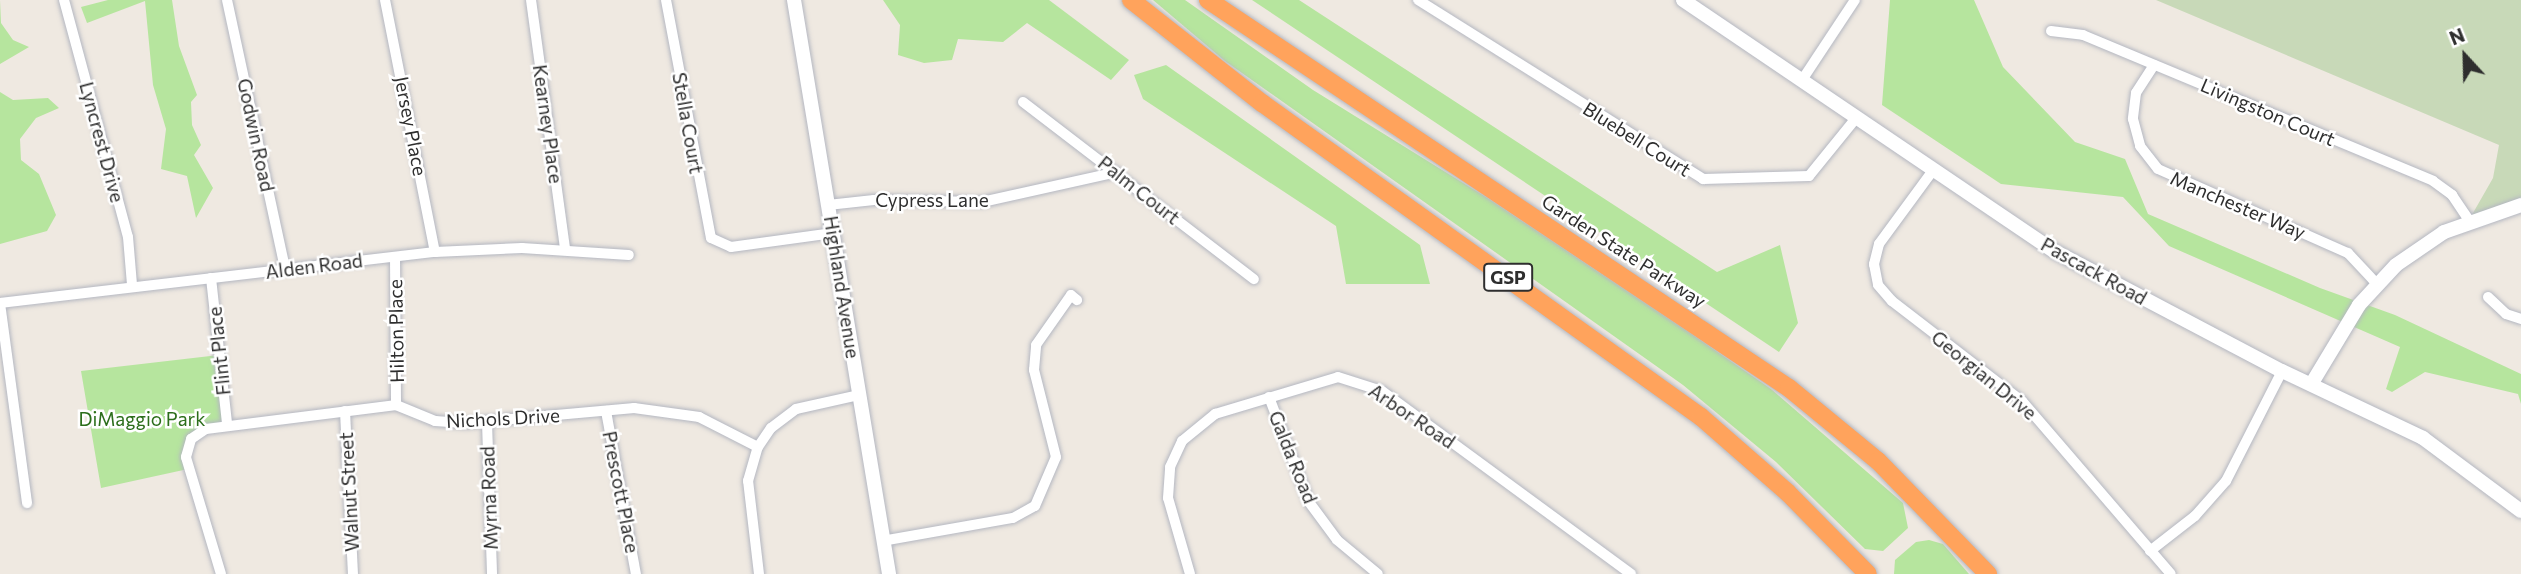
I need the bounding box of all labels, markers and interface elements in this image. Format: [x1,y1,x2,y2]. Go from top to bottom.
north arrow [2430,21,2500,91]
text: N [2446,23,2468,49]
street label: Kearney Place [528,63,568,185]
street label: Stella Court [668,71,708,175]
street label: Livingston Court [2197,73,2339,151]
street label: Jersey Place [390,74,432,178]
street label: Godwin Road [233,76,279,194]
street label: Lyncrest Drive [75,79,129,205]
street label: Bluebell Court [1579,97,1695,181]
street label: Palm Court [1094,151,1184,229]
street label: Manchester Way [2167,166,2309,244]
street label: Cypress Lane [875,189,989,211]
street label: Garden State Parkway [1538,189,1710,313]
street label: Highland Avenue [819,214,865,360]
street label: Pascack Road [2037,233,2151,309]
street label: Alden Road [264,249,364,283]
road number: GSP [1482,262,1534,292]
street label: Hilton Place [384,279,408,383]
street label: Flint Place [203,306,235,396]
street label: Georgian Drive [1927,326,2041,424]
street label: Arbor Road [1365,379,1459,453]
street label: Nichols Drive [446,404,560,432]
street label: Galda Road [1264,407,1322,507]
park label: DiMaggio Park [78,408,206,430]
street label: Prescott Place [598,429,644,555]
street label: Walnut Street [334,432,364,552]
street label: Myrna Road [476,446,502,550]

